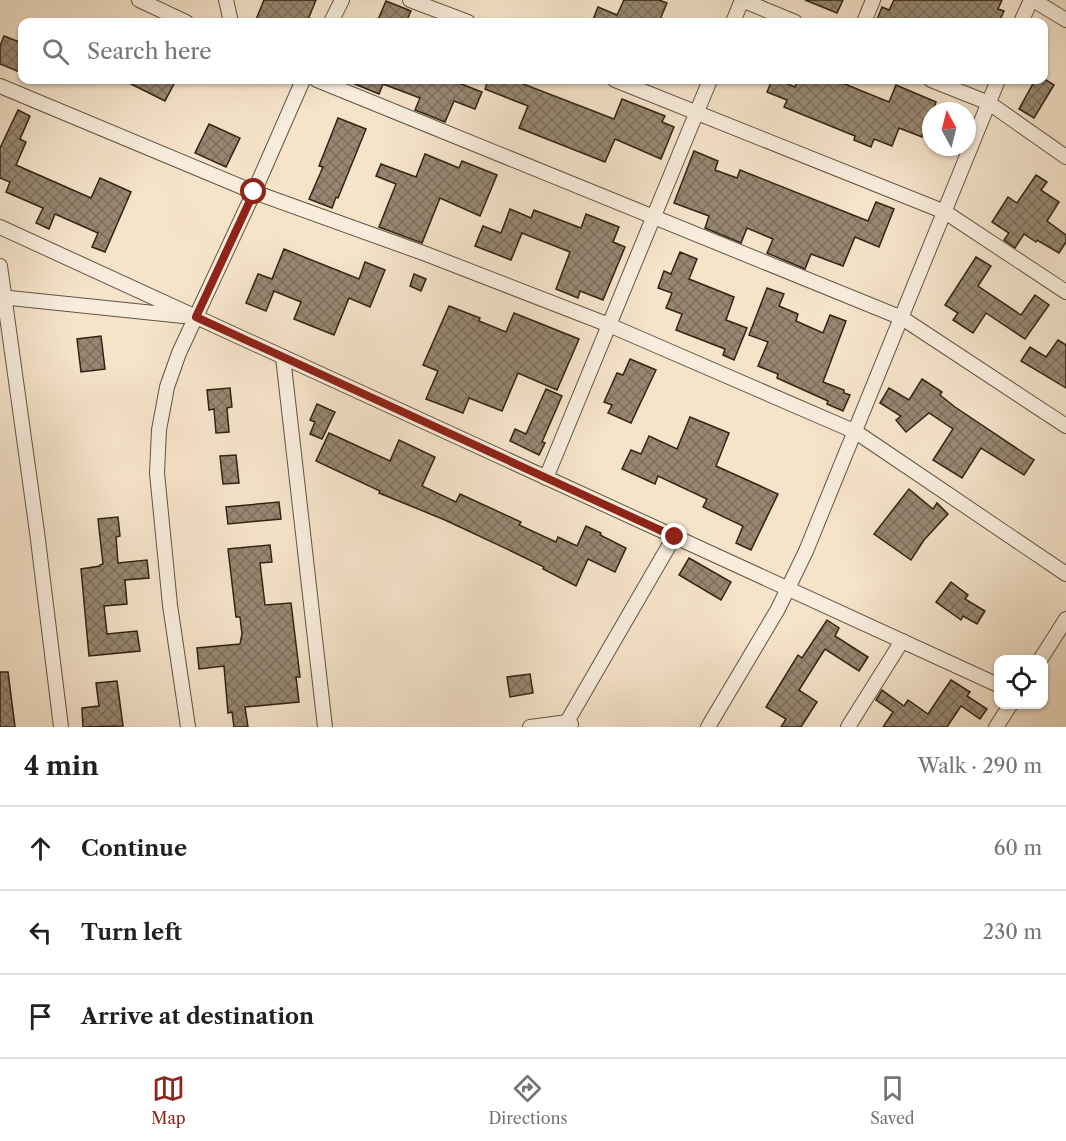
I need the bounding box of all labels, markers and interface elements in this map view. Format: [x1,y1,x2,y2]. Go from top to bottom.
search box [18,18,1048,84]
icon: search [39,35,72,68]
text: Search here [87,38,212,65]
north arrow [922,102,976,156]
route start [240,178,266,204]
route end [661,523,687,549]
map controls [994,655,1048,709]
button: locate [994,655,1048,709]
text: 4 min [24,750,99,782]
text: Walk · 290 m [918,754,1042,778]
icon: ahead [24,832,57,865]
text: Continue [81,835,187,862]
text: 60 m [994,836,1042,860]
icon: left [24,916,57,949]
text: Turn left [81,919,182,946]
text: 230 m [983,920,1042,944]
icon: arrive [24,1000,57,1033]
text: Arrive at destination [81,1003,314,1030]
tab: Map [151,1072,186,1128]
tab: Directions [488,1072,567,1128]
tab: Saved [870,1072,915,1128]

